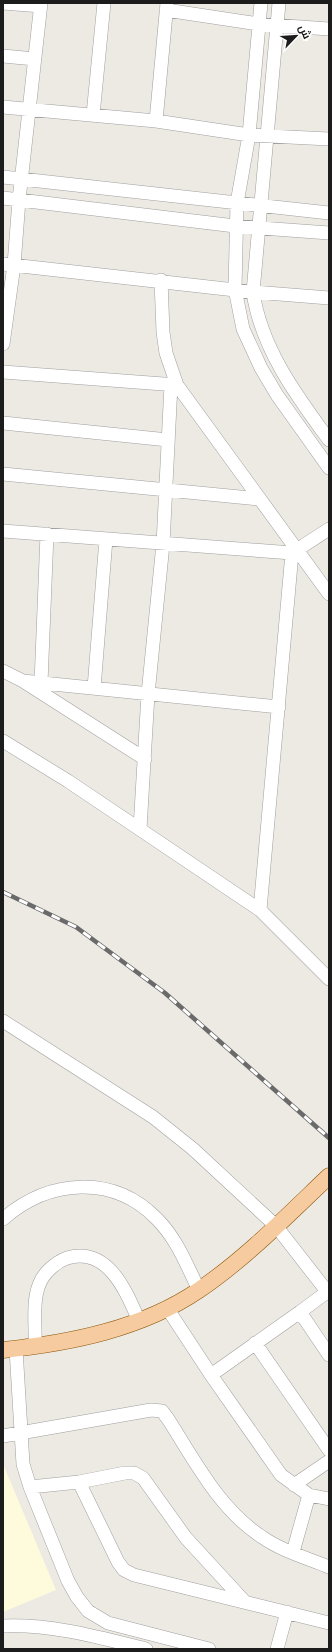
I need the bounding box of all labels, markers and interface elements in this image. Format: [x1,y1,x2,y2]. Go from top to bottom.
north arrow [276,16,316,56]
text: ش [296,22,314,41]

